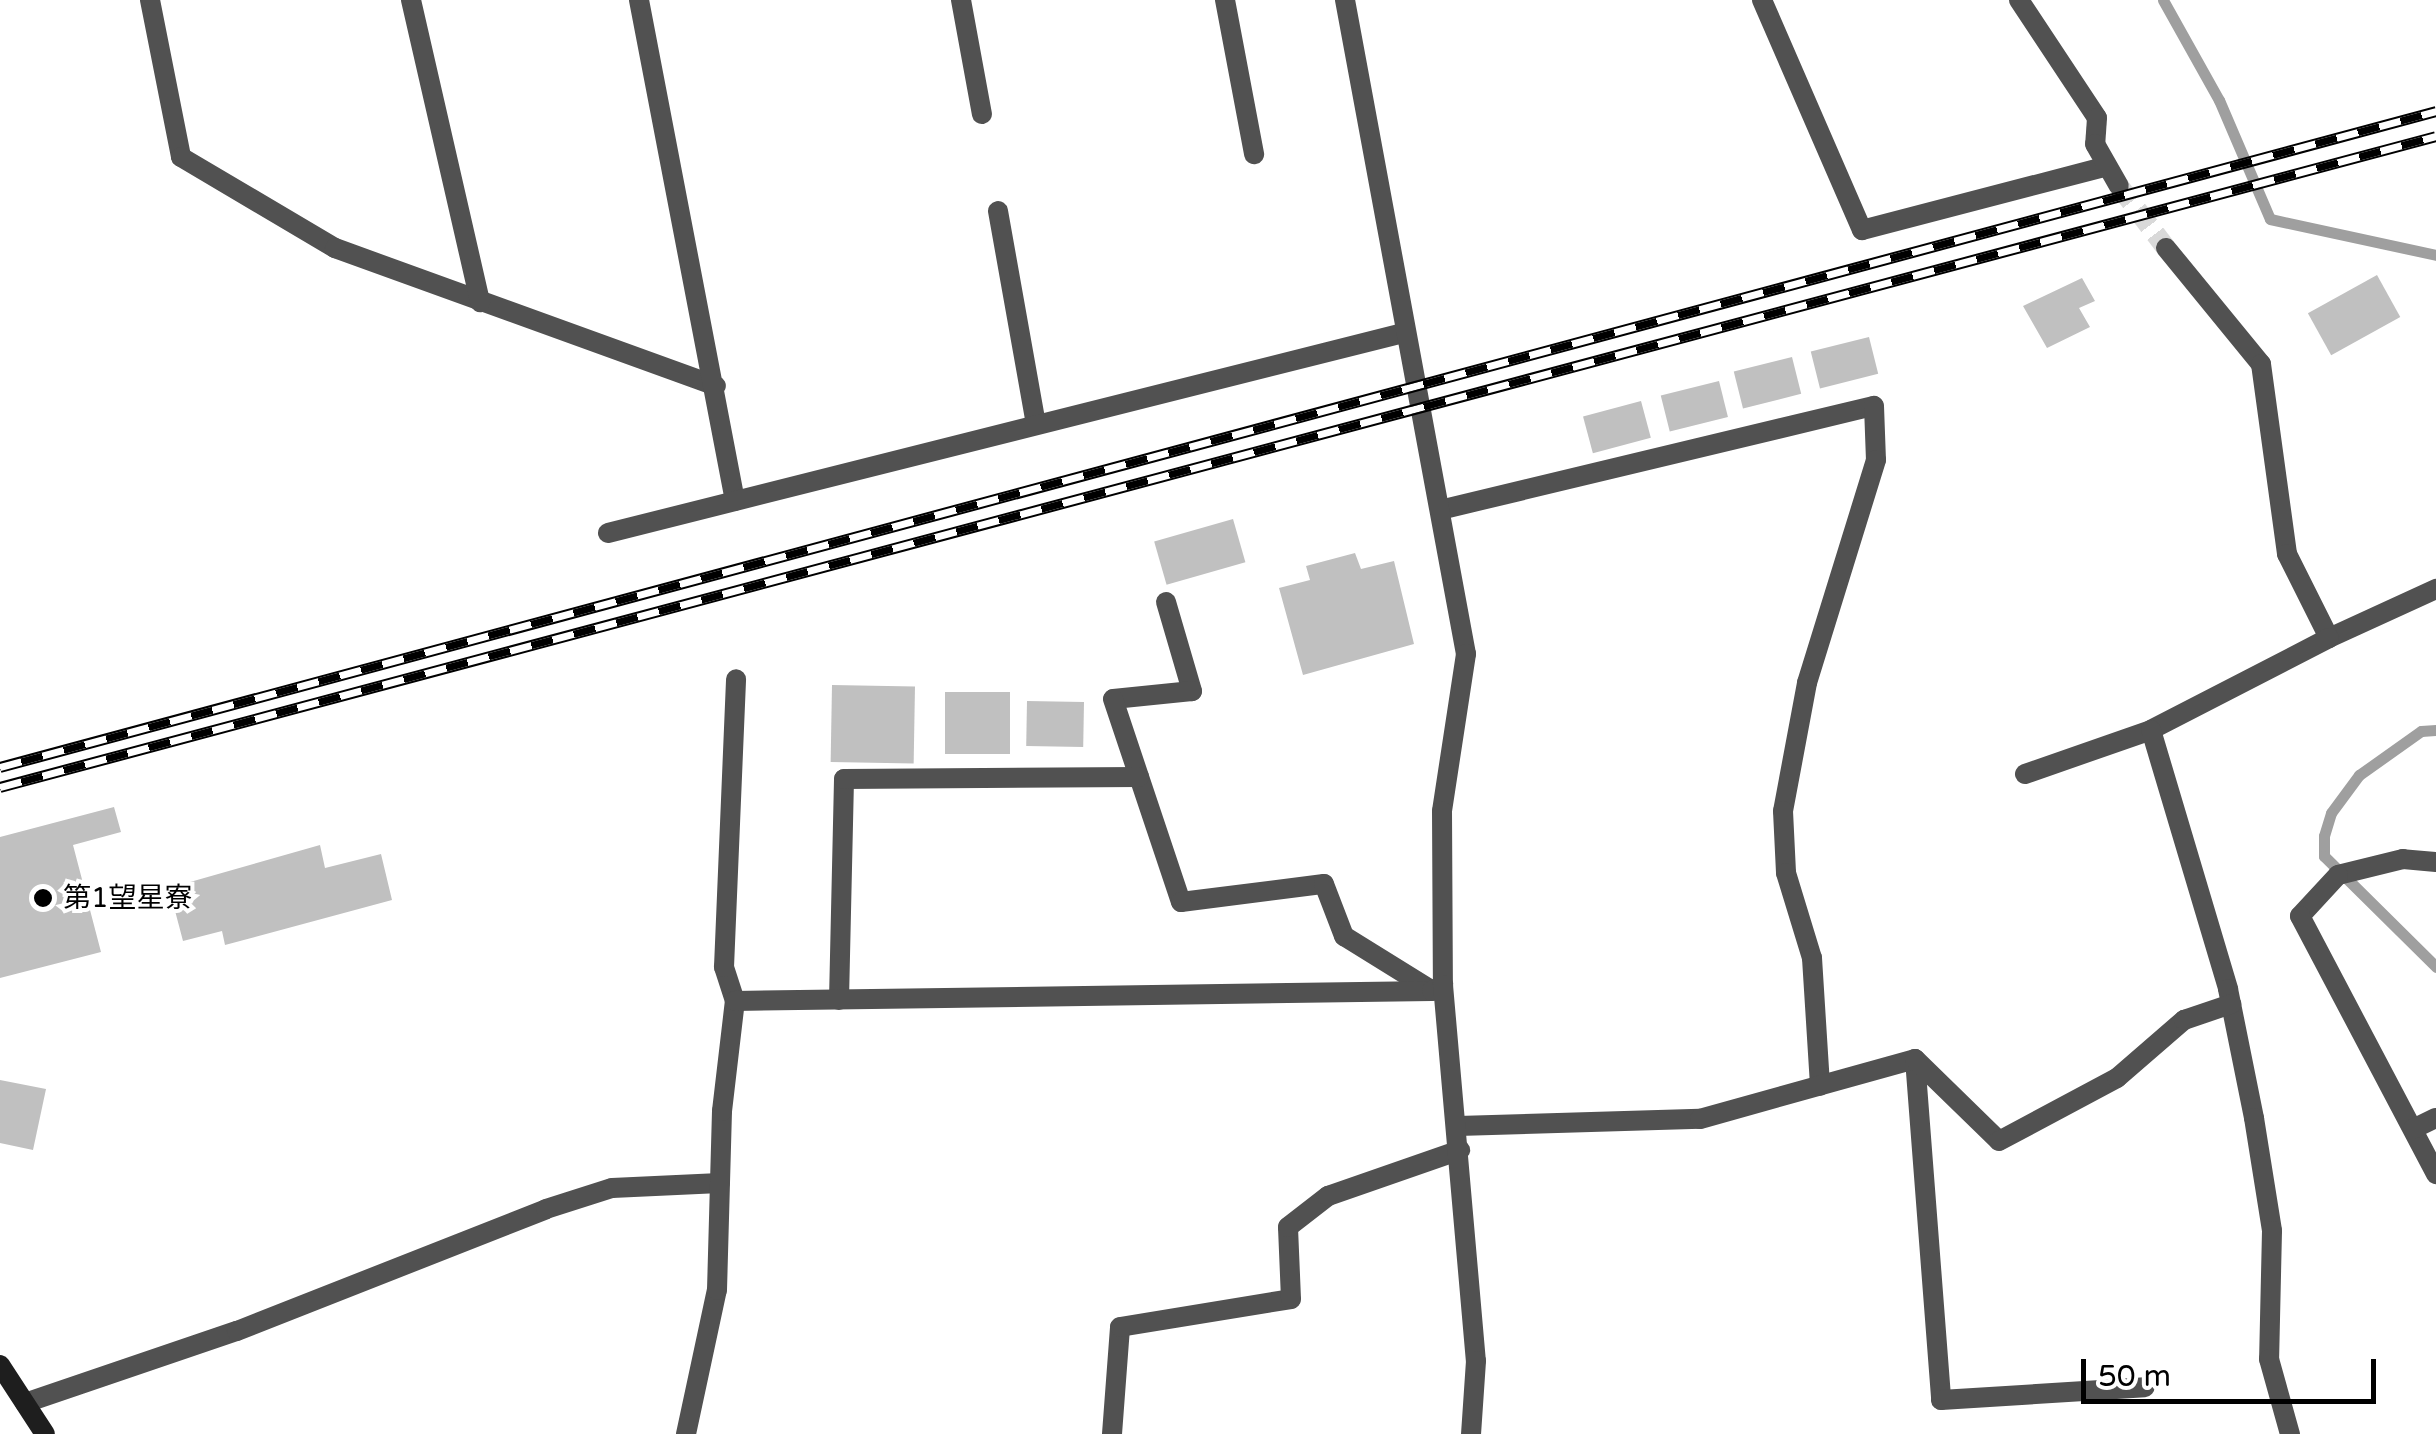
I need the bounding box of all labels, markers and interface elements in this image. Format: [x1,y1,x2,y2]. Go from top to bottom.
place label: 第1望星寮 [63,881,193,915]
marker: 第1望星寮 [32,887,54,909]
scale bar [2086,1339,2381,1401]
text: 50 m [2098,1358,2171,1395]

